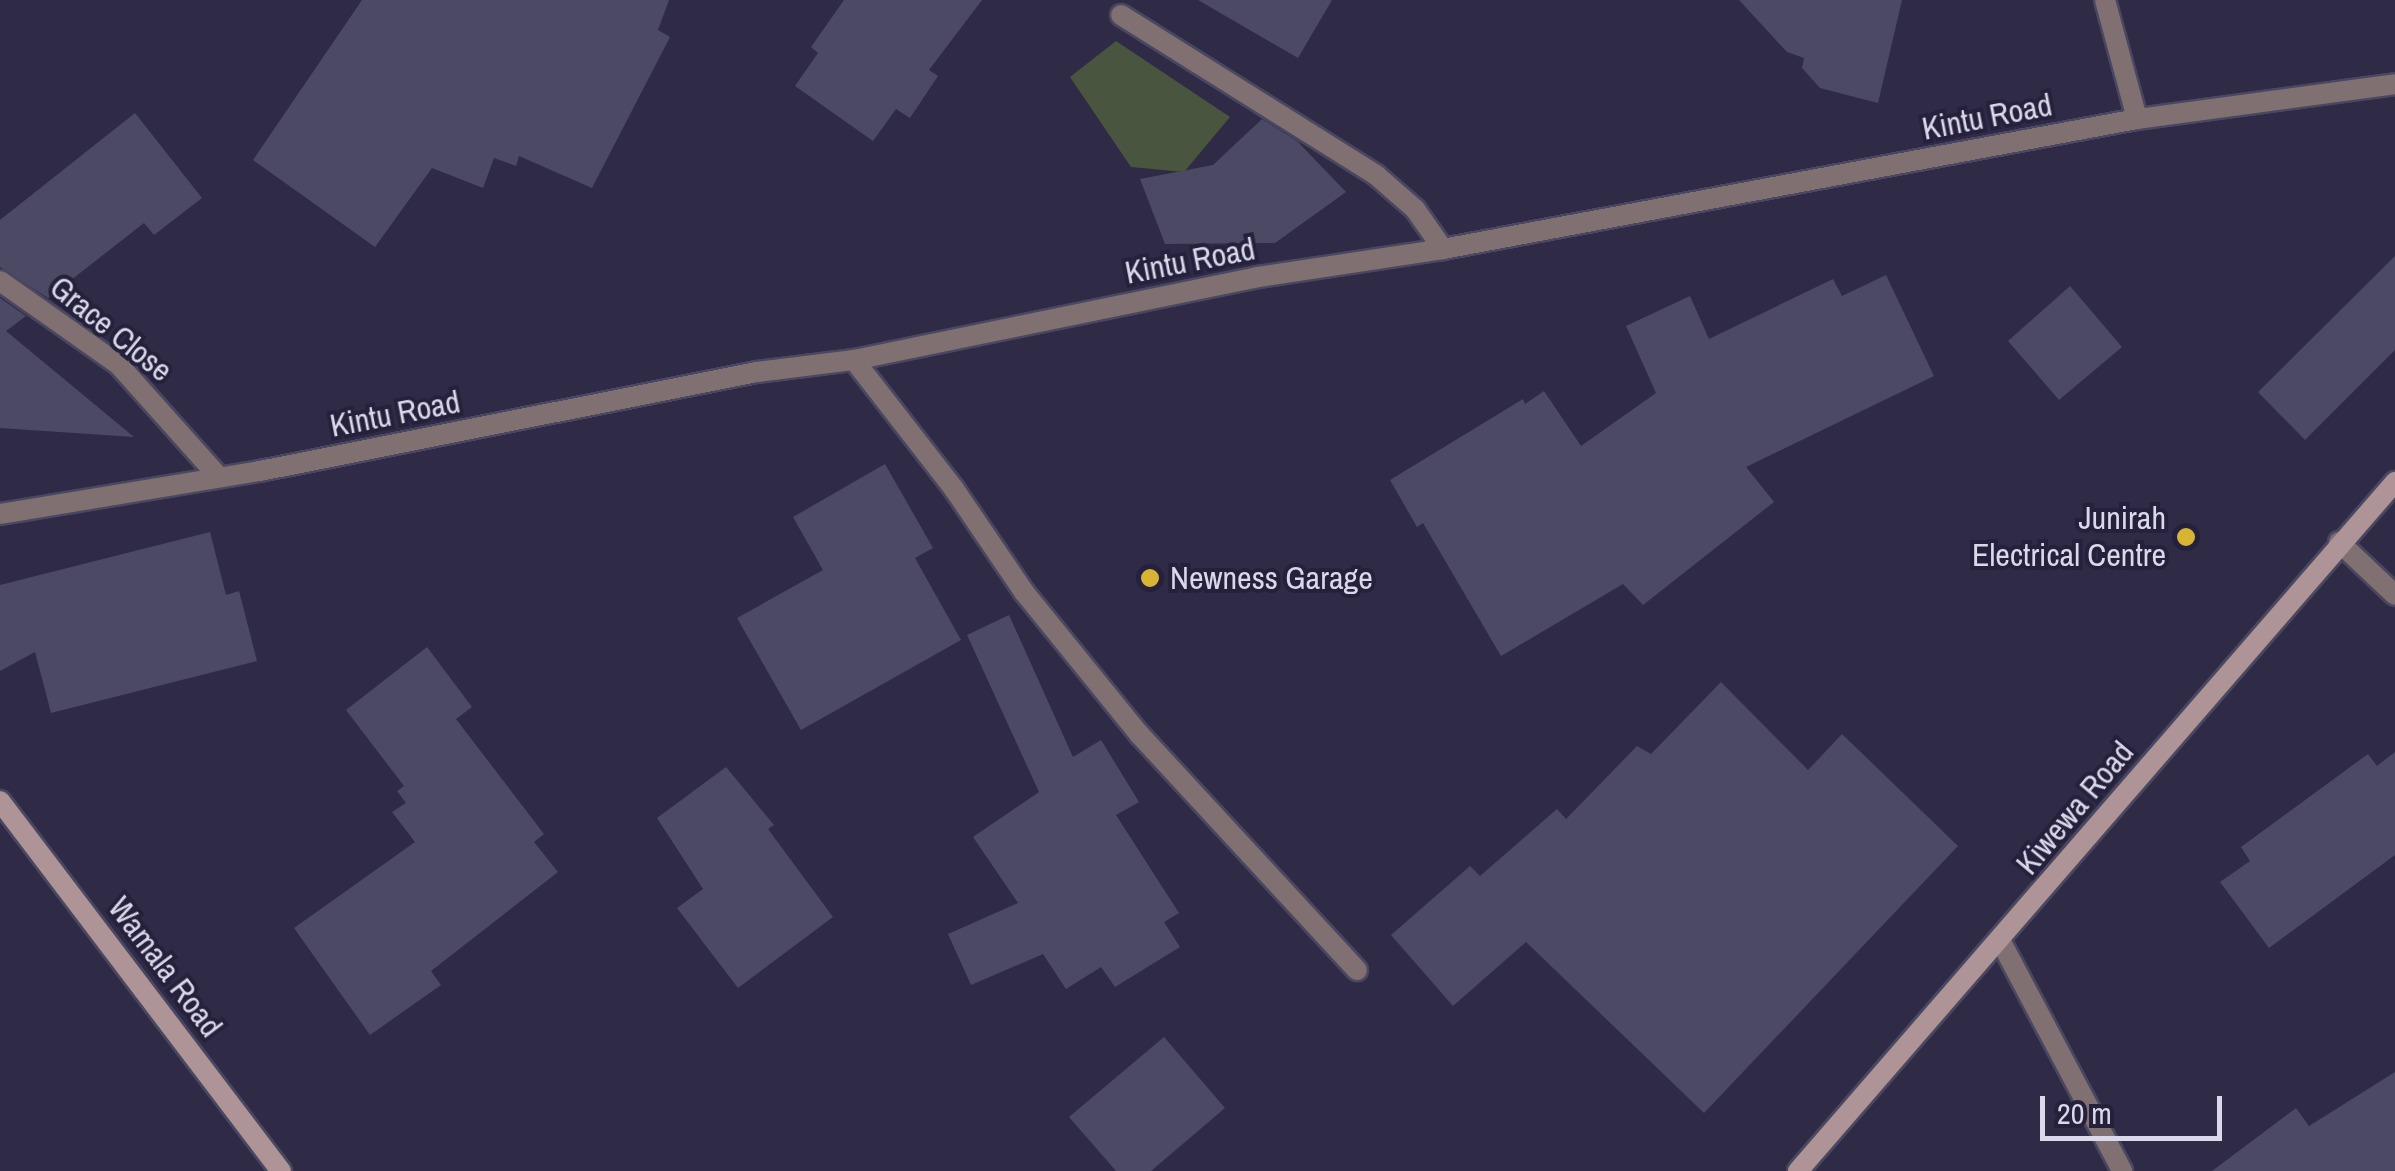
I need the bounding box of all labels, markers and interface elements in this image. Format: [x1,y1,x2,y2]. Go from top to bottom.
street label: Kintu Road [1919,86,2055,148]
street label: Kintu Road [1122,230,1258,292]
street label: Grace Close [42,268,180,390]
street label: Kintu Road [327,383,463,445]
place label: Junirah Electrical Centre [1972,500,2166,575]
marker: Junirah Electrical Centre [2175,526,2197,548]
place label: Newness Garage [1170,559,1373,597]
marker: Newness Garage [1139,567,1161,589]
street label: Kiwewa Road [2008,734,2142,882]
street label: Wamala Road [100,889,230,1045]
scale bar [2045,1076,2228,1138]
text: 20 m [2057,1093,2112,1133]

